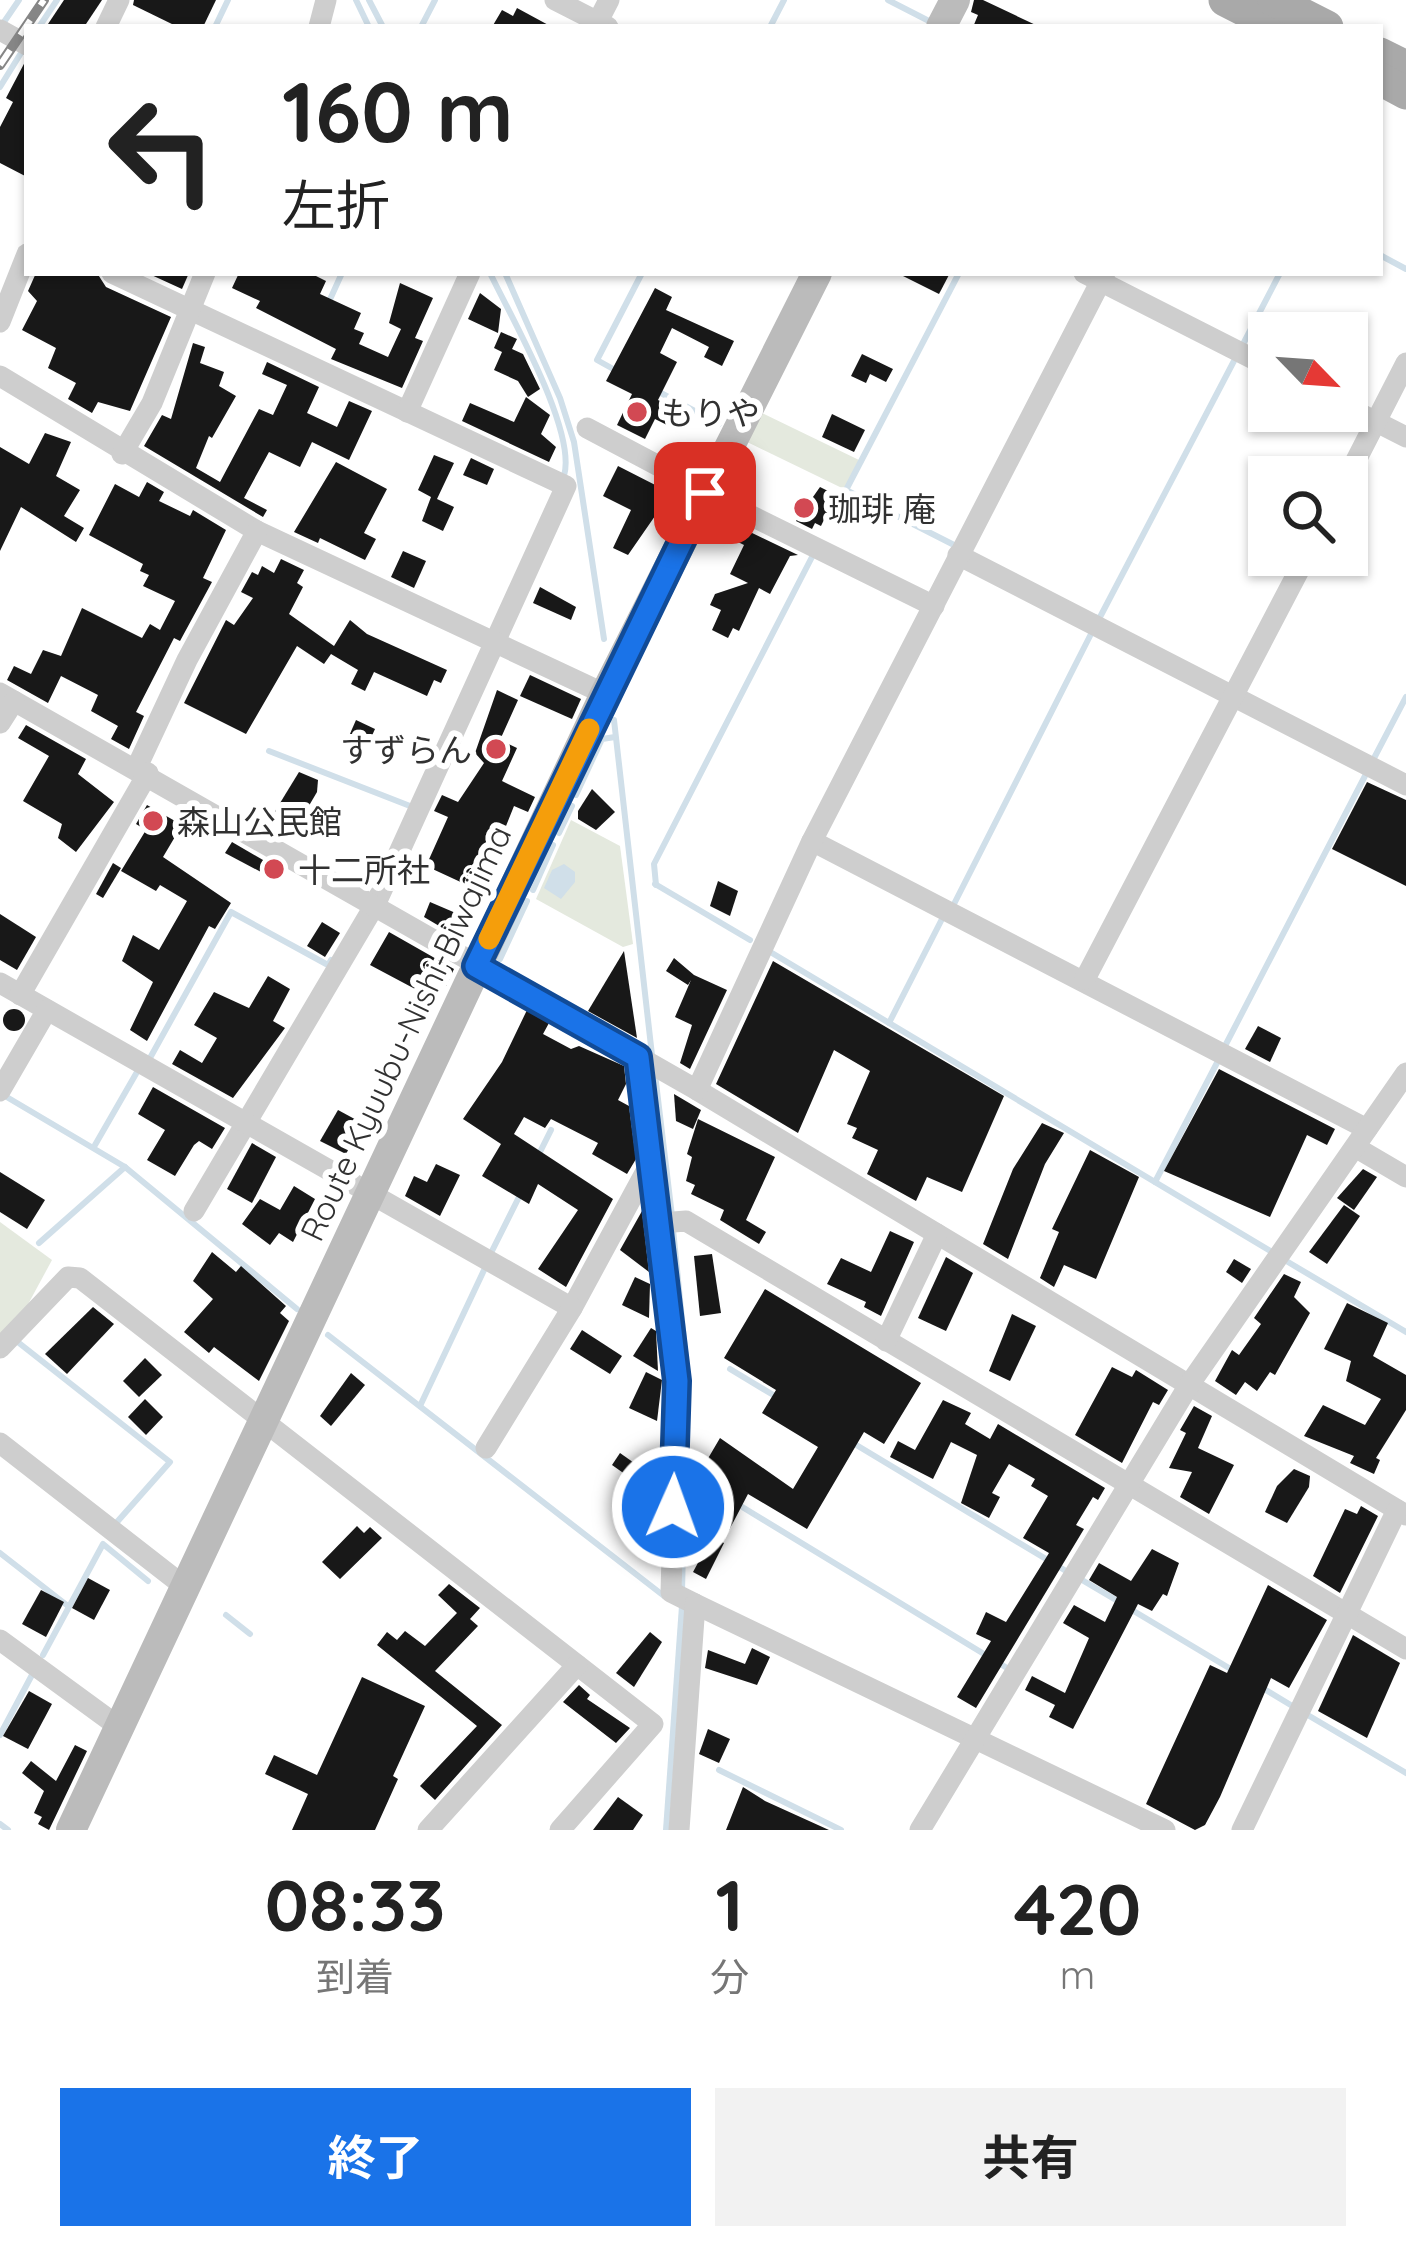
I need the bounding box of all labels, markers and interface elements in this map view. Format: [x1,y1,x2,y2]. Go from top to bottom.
text: 160 m [282,58,514,163]
icon: left [84,72,240,228]
text: 左折 [282,171,390,239]
north arrow [1248,312,1368,432]
map controls [1248,312,1368,576]
place label: もりや [661,392,760,433]
marker: もりや [624,399,650,425]
pin [654,442,756,544]
button: search [1248,456,1368,576]
icon: arrive [672,460,738,526]
place label: 珈琲 庵 [828,488,936,529]
marker: 珈琲 庵 [791,495,817,521]
place label: すずらん [340,729,472,770]
marker: すずらん [483,736,509,762]
place label: 森山公民館 [177,801,342,842]
marker: 森山公民館 [140,808,166,834]
street label: Route Kyuubu-Nishi-Biwajima [291,819,519,1247]
place label: 十二所社 [298,849,430,890]
marker: 十二所社 [261,856,287,882]
position arrow [610,1444,736,1570]
text: 08:33 [265,1859,445,1949]
text: 1 [716,1859,744,1949]
text: 420 [1014,1863,1141,1953]
text: m [1060,1950,1095,1999]
text: 到着 [316,1952,394,2001]
text: 分 [710,1952,749,2001]
button: 終了 [60,2088,691,2226]
button: 共有 [715,2088,1346,2226]

